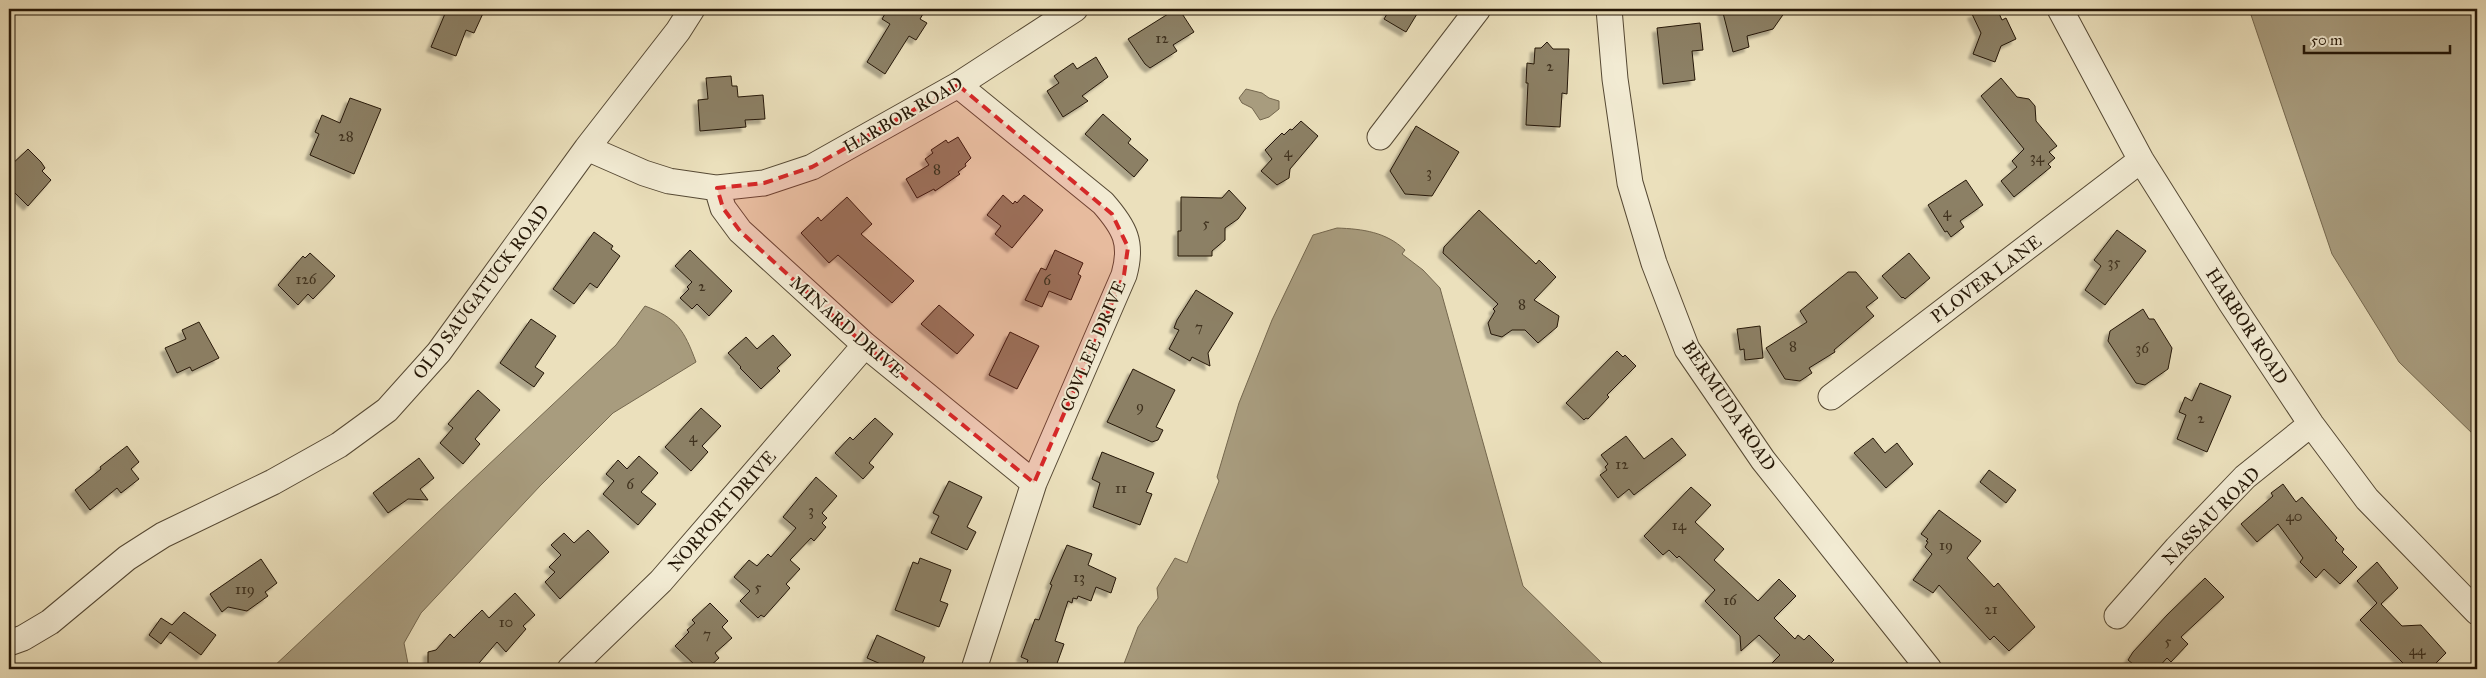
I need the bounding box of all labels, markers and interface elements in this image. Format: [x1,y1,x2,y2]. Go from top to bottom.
scale bar [2304,22,2450,54]
house number: 12 [1155,29,1169,47]
text: 50 m [2311,31,2343,49]
house number: 2 [1546,57,1554,75]
street label: HARBOR ROAD [839,72,967,158]
house number: 28 [338,127,354,145]
house number: 4 [1284,143,1293,161]
house number: 34 [2030,148,2045,166]
house number: 8 [933,160,941,178]
house number: 3 [1426,163,1432,181]
street label: OLD SAUGATUCK ROAD [408,200,554,384]
house number: 4 [1943,203,1952,221]
house number: 5 [1203,214,1210,232]
street label: PLOVER LANE [1926,230,2046,328]
house number: 35 [2108,253,2121,271]
street label: HARBOR ROAD [2201,264,2293,388]
house number: 126 [295,270,318,288]
street label: MINARD DRIVE [785,271,909,383]
house number: 6 [1043,271,1052,289]
house number: 2 [698,277,706,295]
street label: COVLEE DRIVE [1055,277,1131,415]
house number: 8 [1518,295,1526,313]
house number: 7 [1195,318,1203,336]
street label: BERMUDA ROAD [1677,337,1781,475]
house number: 8 [1789,337,1797,355]
house number: 36 [2135,339,2150,357]
house number: 9 [1136,397,1144,415]
house number: 2 [2197,409,2205,427]
house number: 4 [689,428,698,446]
street label: NORPORT DRIVE [663,446,781,576]
house number: 12 [1615,455,1629,473]
street label: NASSAU ROAD [2157,462,2265,570]
house number: 6 [626,475,635,493]
house number: 11 [1115,479,1127,497]
house number: 3 [808,501,814,519]
house number: 40 [2285,507,2303,525]
house number: 14 [1672,516,1687,534]
house number: 19 [1939,536,1953,554]
house number: 13 [1073,568,1085,586]
house number: 5 [755,578,762,596]
house number: 119 [235,580,255,598]
house number: 16 [1723,591,1738,609]
house number: 21 [1984,600,1998,618]
house number: 10 [499,613,513,631]
house number: 7 [703,625,711,643]
house number: 5 [2165,632,2172,650]
house number: 44 [2409,641,2426,659]

